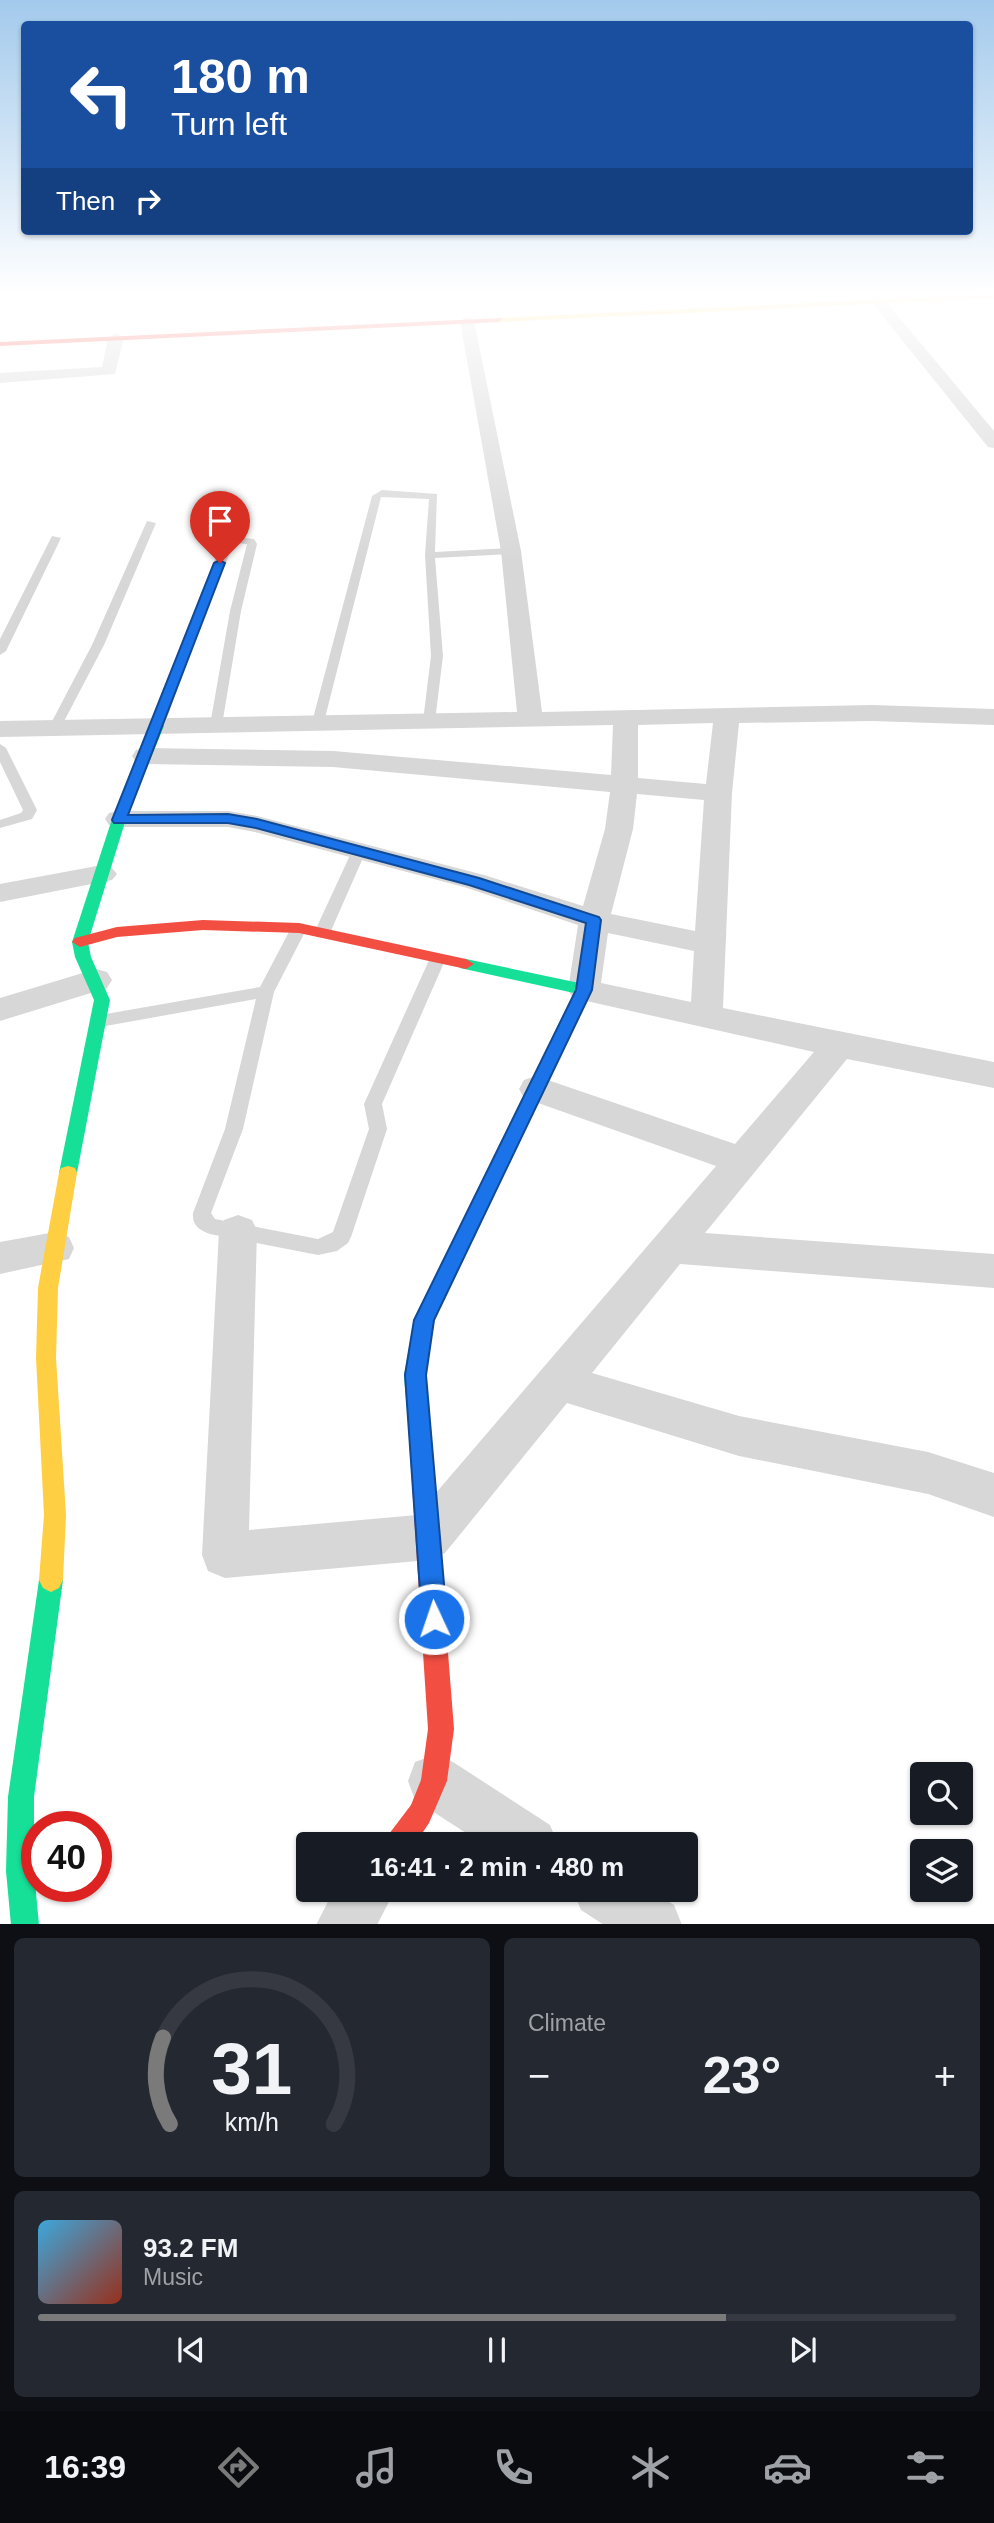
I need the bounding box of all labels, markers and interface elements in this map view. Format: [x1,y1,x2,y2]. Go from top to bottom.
icon: left [56,49,147,140]
text: 180 m [171,49,310,103]
text: Turn left [171,106,287,142]
icon: right [129,182,167,220]
text: Then [56,186,115,216]
pin [190,491,250,563]
icon: arrive [201,502,239,540]
position arrow [397,1582,471,1656]
map controls [910,1762,973,1902]
button: search [910,1762,973,1825]
speed limit sign: 40 [21,1811,112,1902]
button: layers [910,1839,973,1902]
text: 16:41 · 2 min · 480 m [370,1852,624,1882]
text: Climate [528,2010,606,2036]
text: 31 [212,2028,292,2109]
text: 23° [703,2046,781,2104]
text: − [528,2055,550,2097]
text: + [934,2055,956,2097]
text: km/h [225,2107,279,2135]
text: 93.2 FM [143,2233,238,2263]
text: Music [143,2264,203,2290]
icon: previous [172,2331,210,2369]
icon: pause [478,2331,516,2369]
icon: next [784,2331,822,2369]
icon: directions [214,2443,263,2492]
icon: music [352,2443,401,2492]
icon: phone [489,2443,538,2492]
icon: climate [626,2443,675,2492]
icon: car [763,2443,812,2492]
icon: filters [901,2443,950,2492]
text: 16:39 [44,2449,126,2485]

